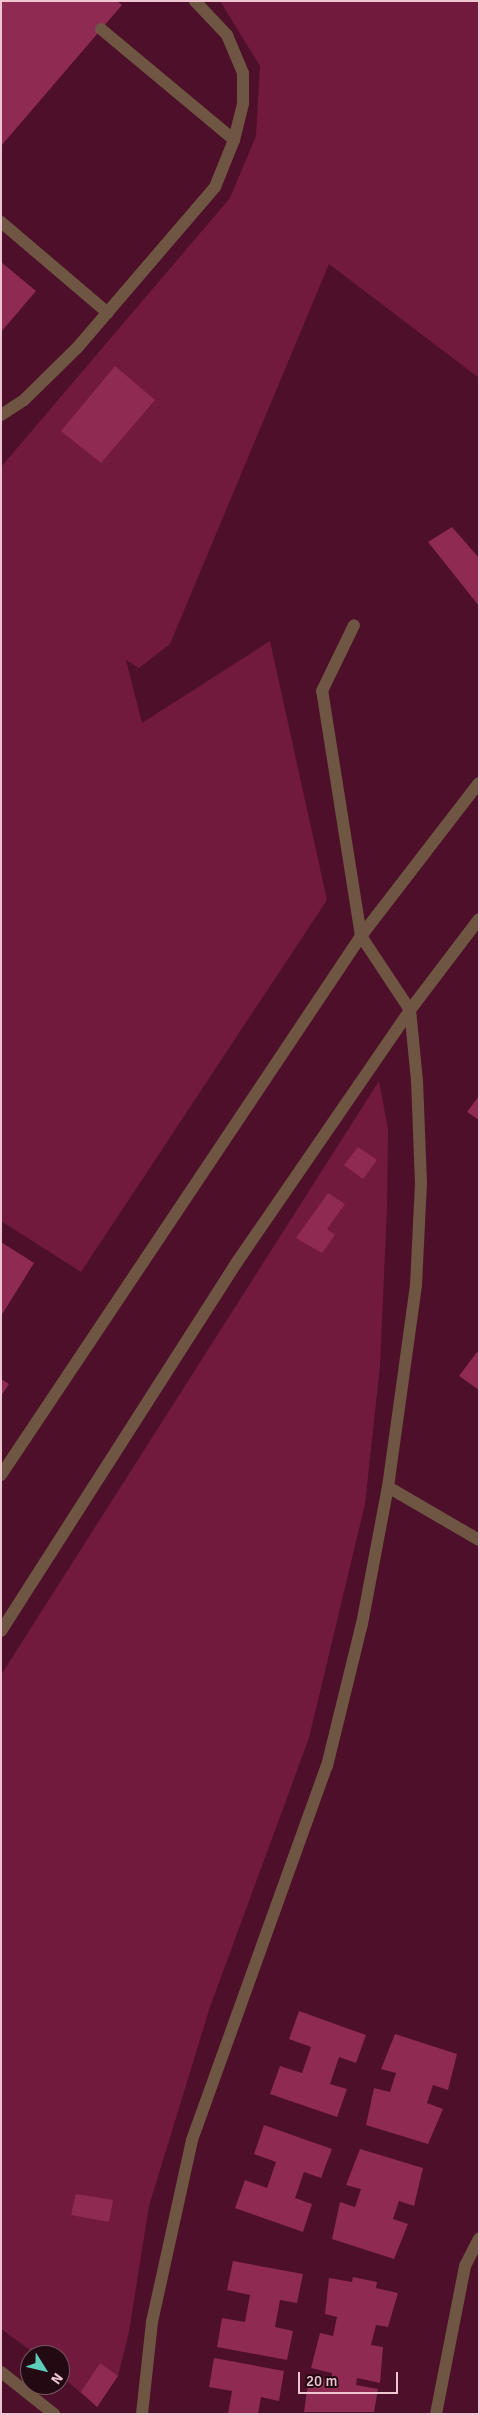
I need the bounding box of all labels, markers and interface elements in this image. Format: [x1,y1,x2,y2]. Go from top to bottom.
north arrow [20,2345,70,2395]
scale bar [300,2362,400,2394]
text: N [47,2370,66,2387]
text: 20 m [306,2372,337,2390]

